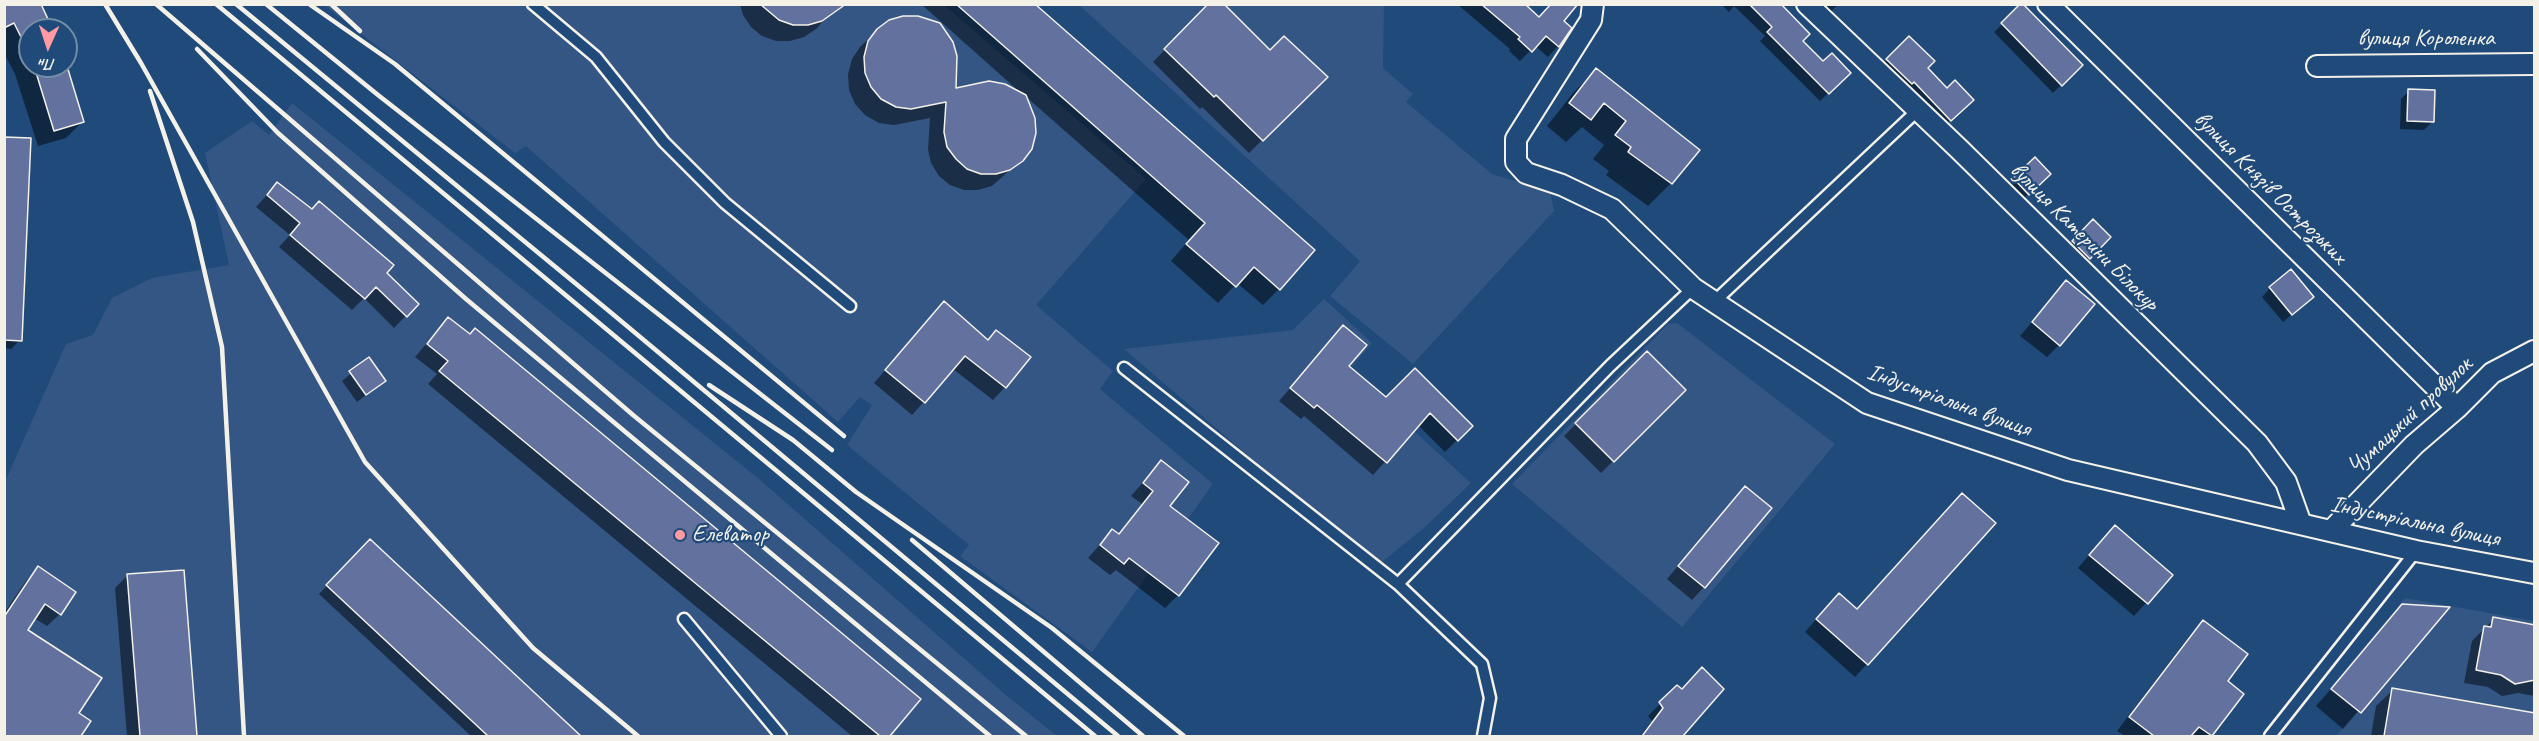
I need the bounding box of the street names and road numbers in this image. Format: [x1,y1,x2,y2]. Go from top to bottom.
street label: вулиця Короленка [2357,25,2495,53]
street label: вулиця Князів Острозьких [2187,105,2353,271]
street label: вулиця Катерини Білокур [2003,156,2165,318]
street label: Чумацький провулок [2341,351,2479,481]
street label: Індустріальна вулиця [1863,358,2035,444]
street label: Індустріальна вулиця [2328,490,2502,554]

